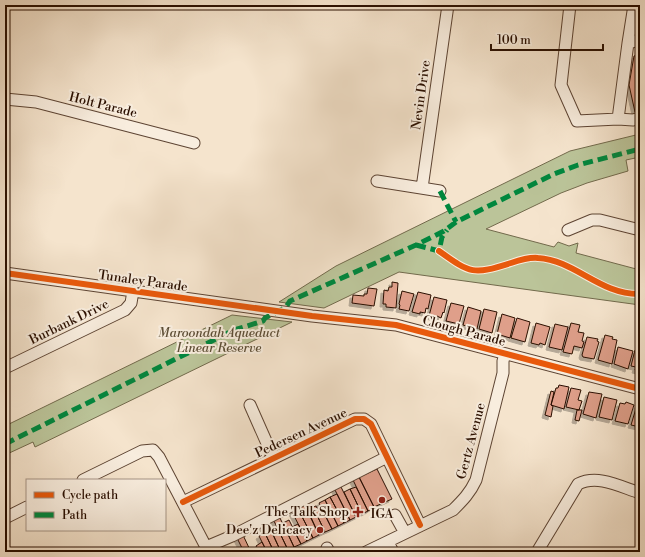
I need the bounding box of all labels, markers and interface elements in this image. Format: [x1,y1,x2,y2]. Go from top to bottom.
scale bar [491,26,603,52]
text: 100 m [497,33,531,48]
street label: Nevin Drive [408,59,434,131]
street label: Holt Parade [67,89,139,121]
street label: Tunaley Parade [97,267,189,295]
street label: Burbank Drive [26,296,112,349]
street label: Clough Parade [421,312,508,350]
park label: Maroondah Aqueduct Linear Reserve [158,325,281,356]
street label: Gertz Avenue [453,401,489,481]
street label: Pedersen Avenue [252,404,350,461]
legend [26,479,166,531]
text: Cycle path [62,488,118,503]
marker: IGA [377,495,387,505]
place label: The Talk Shop [265,504,349,520]
marker: The Talk Shop [352,506,364,518]
place label: IGA [371,506,395,522]
text: Path [62,508,87,523]
place label: Dee'z Delicacy [226,522,313,538]
marker: Dee'z Delicacy [315,525,325,535]

